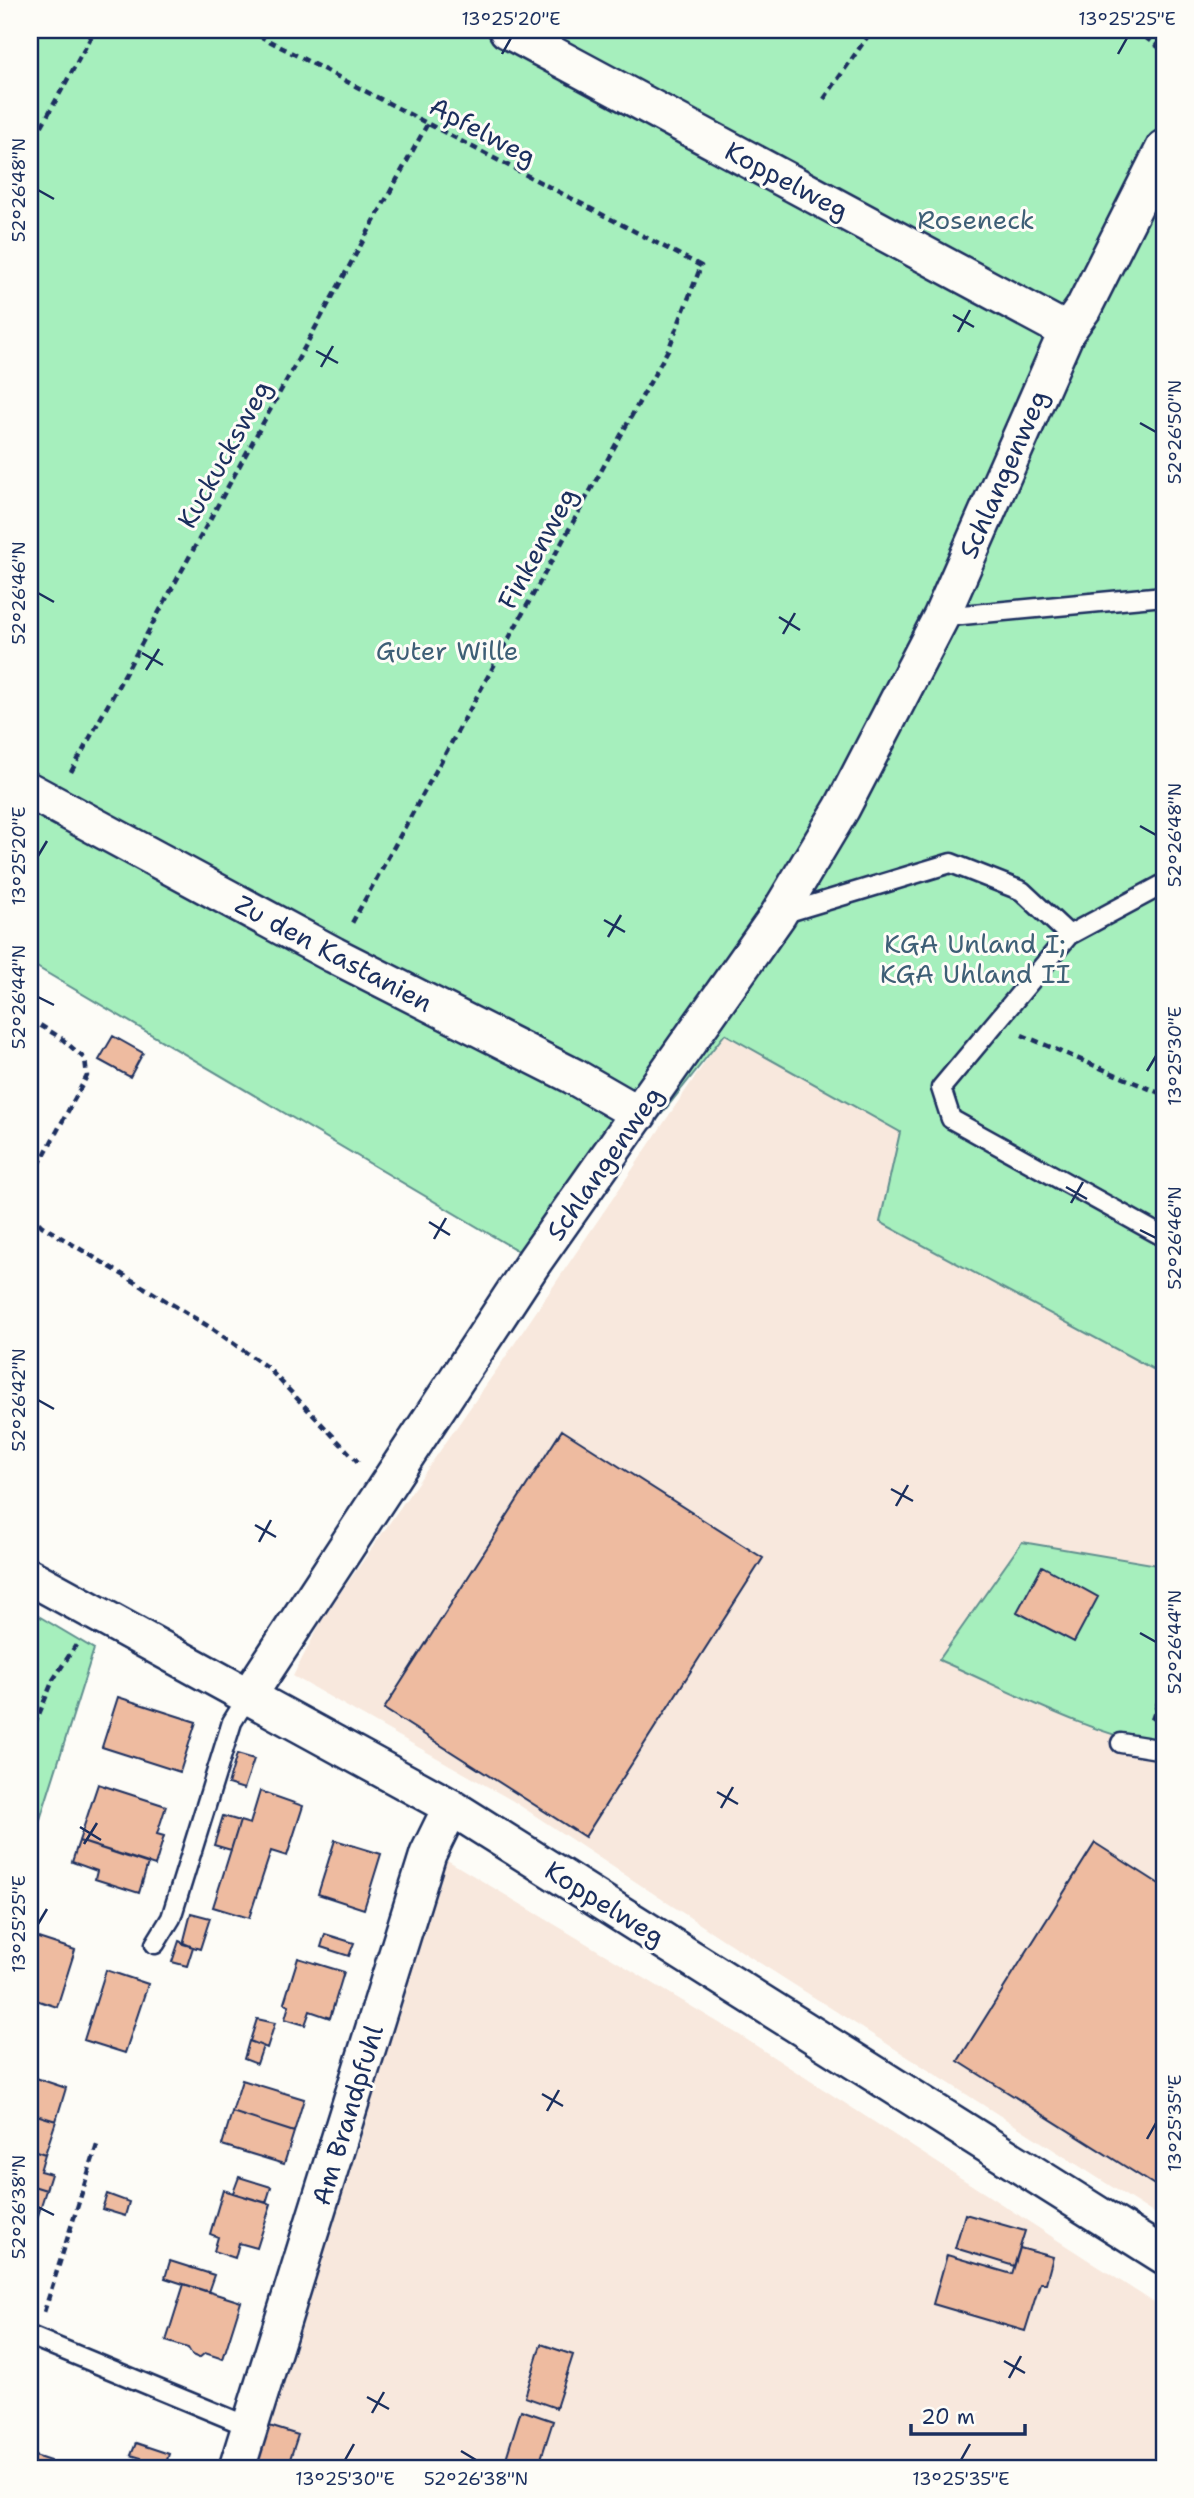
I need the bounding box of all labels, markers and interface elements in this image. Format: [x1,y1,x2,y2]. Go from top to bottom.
text: 13°25'20"E [461,7,561,31]
text: 13°25'25"E [1078,7,1176,31]
street label: Apfelweg [423,88,543,174]
street label: Koppelweg [719,133,855,227]
text: 52°26'48"N [7,138,31,242]
park label: Roseneck [917,202,1035,237]
street label: Kuckucksweg [169,374,279,534]
text: 52°26'50"N [1163,380,1187,484]
street label: Schlangenweg [950,384,1056,564]
street label: Finkenweg [489,481,585,615]
text: 52°26'46"N [7,541,31,645]
park label: Guter Wille [376,633,518,668]
text: 52°26'48"N [1163,783,1187,887]
text: 13°25'20"E [7,806,31,906]
street label: Zu den Kastanien [229,886,439,1020]
park label: KGA Unland I; KGA Uhland II [880,926,1070,991]
text: 52°26'44"N [7,945,31,1049]
text: 13°25'30"E [1163,1006,1187,1106]
street label: Schlangenweg [538,1079,670,1247]
text: 52°26'46"N [1163,1186,1187,1290]
text: 52°26'42"N [7,1348,31,1452]
text: 52°26'44"N [1163,1590,1187,1694]
street label: Koppelweg [538,1852,672,1954]
text: 13°25'25"E [7,1875,31,1973]
street label: Am Brandpfuhl [303,2021,391,2209]
text: 13°25'35"E [1163,2074,1187,2172]
text: 52°26'38"N [7,2155,31,2259]
scale bar [911,2393,1024,2437]
text: 20 m [921,2403,975,2431]
text: 13°25'30"E [295,2467,395,2491]
text: 52°26'38"N [424,2467,528,2491]
text: 13°25'35"E [912,2467,1010,2491]

